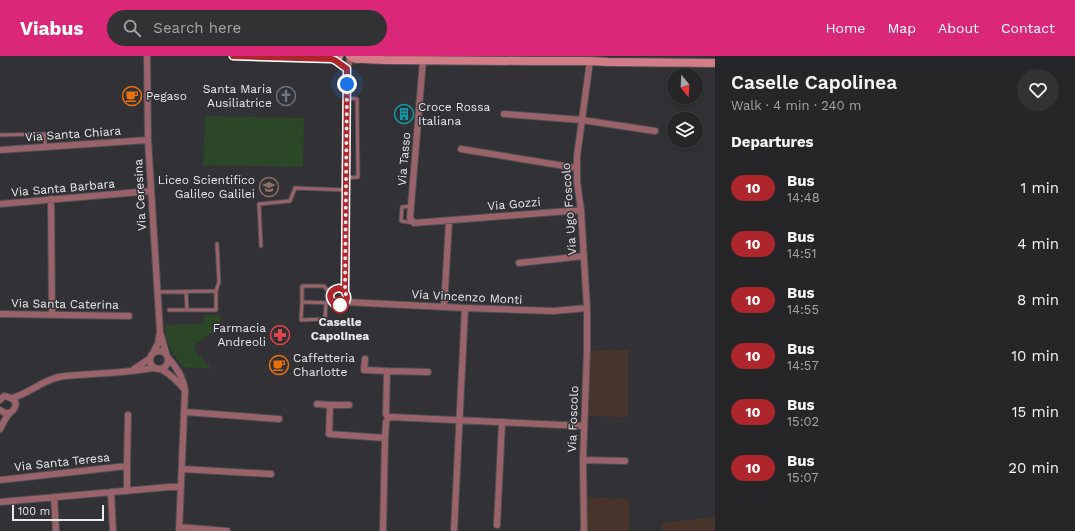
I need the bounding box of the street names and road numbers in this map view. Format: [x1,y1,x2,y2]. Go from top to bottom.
street label: Via Santa Chiara [25,124,122,144]
street label: Via Tasso [395,132,413,186]
street label: Via Ceresina [131,158,149,231]
street label: Via Ugo Foscolo [559,162,579,256]
street label: Via Santa Barbara [10,176,116,200]
street label: Via Gozzi [487,195,541,213]
street label: Via Vincenzo Monti [411,287,523,307]
street label: Via Santa Caterina [11,296,119,312]
street label: Via Foscolo [565,385,581,453]
street label: Via Santa Teresa [13,450,111,474]

